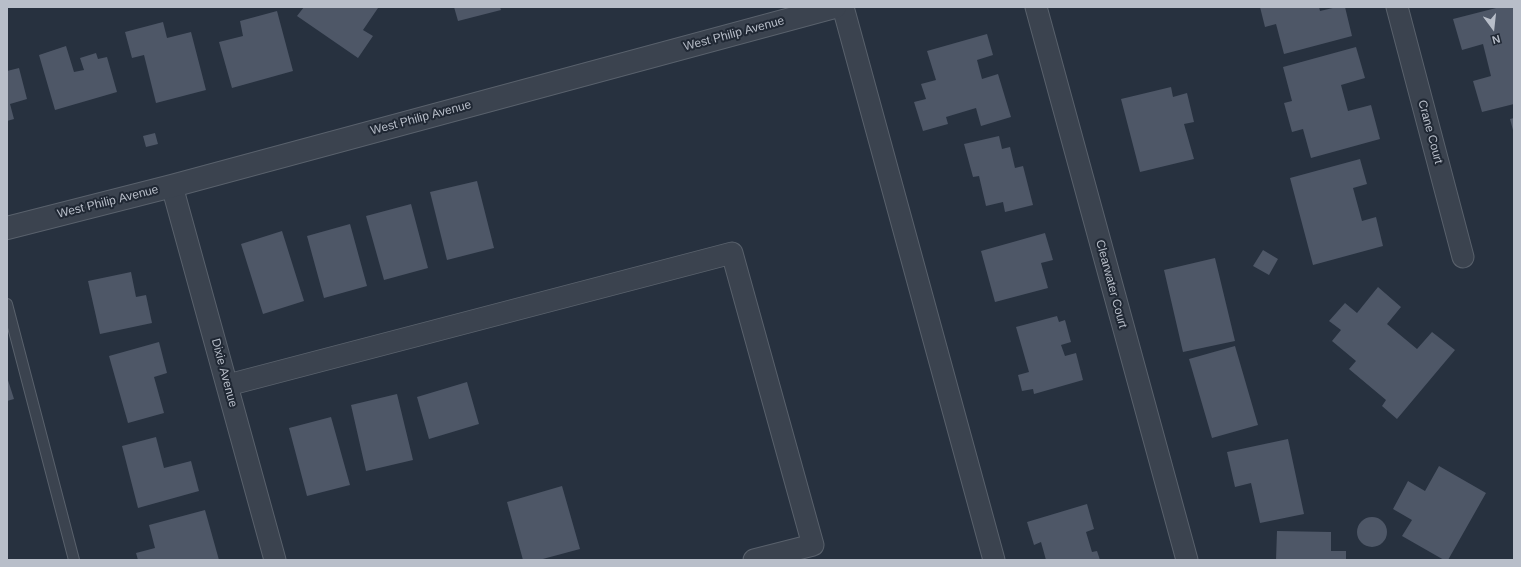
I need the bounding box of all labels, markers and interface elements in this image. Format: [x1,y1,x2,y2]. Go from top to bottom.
north arrow [1473,8,1513,48]
street label: West Philip Avenue [682,14,786,54]
text: N [1491,33,1502,46]
street label: West Philip Avenue [369,98,473,138]
street label: Crane Court [1415,99,1445,165]
street label: West Philip Avenue [56,182,160,222]
street label: Clearwater Court [1092,238,1130,330]
street label: Dixie Avenue [208,337,240,409]

